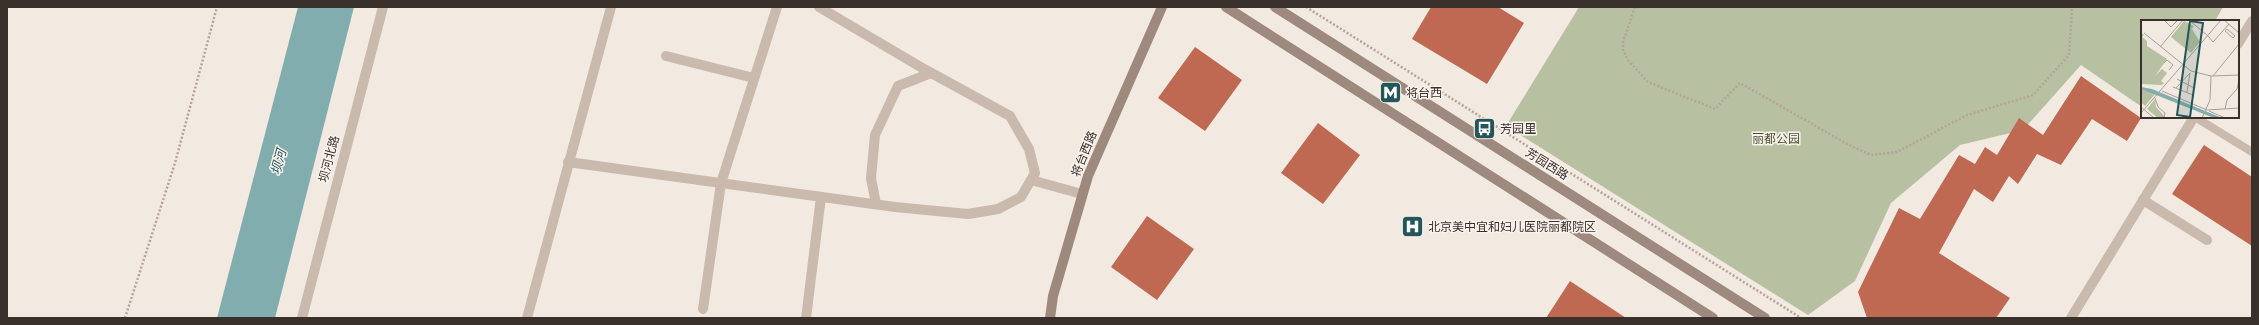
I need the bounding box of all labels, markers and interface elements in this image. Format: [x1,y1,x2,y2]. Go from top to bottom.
inset map [2141,20,2239,118]
metro station icon: 将台西 [1378,80,1404,106]
place label: 将台西 [1406,84,1442,101]
bus stop icon: 芳园里 [1471,116,1497,142]
place label: 芳园里 [1500,120,1536,137]
street label: 将台西路 [1067,128,1100,179]
park label: 丽都公园 [1752,130,1800,147]
street label: 坝河北路 [314,133,343,184]
water label: 坝河 [266,144,291,177]
street label: 芳园西路 [1522,144,1572,184]
hospital icon: 北京美中宜和妇儿医院丽都院区 [1400,214,1426,240]
place label: 北京美中宜和妇儿医院丽都院区 [1428,218,1596,235]

